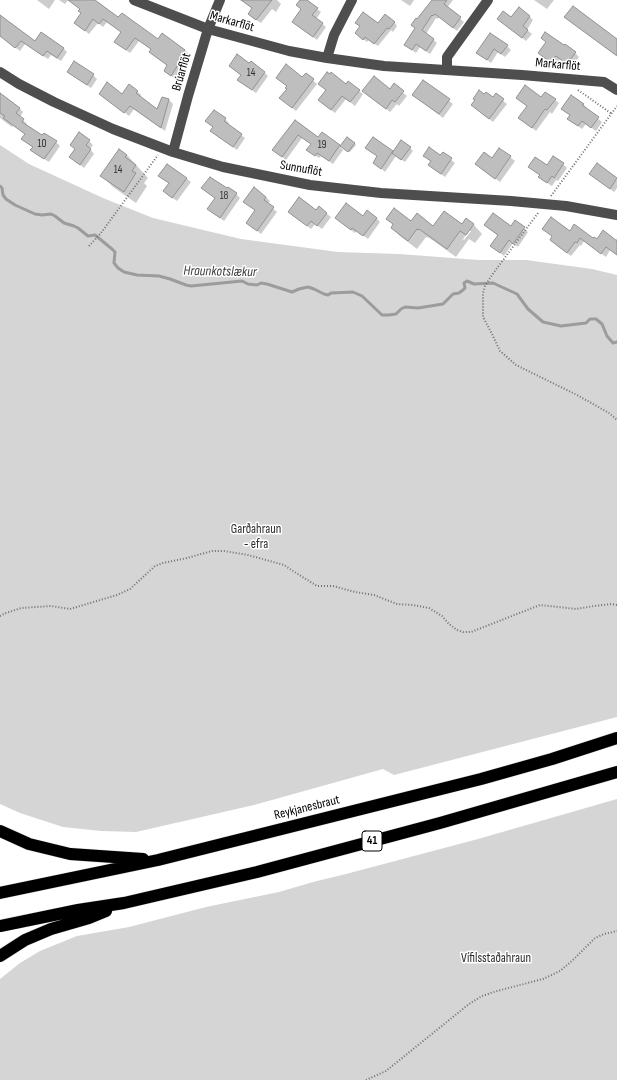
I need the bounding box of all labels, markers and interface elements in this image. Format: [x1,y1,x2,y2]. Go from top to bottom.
street label: Markarflöt [208,8,256,36]
street label: Brúarflöt [169,51,195,93]
street label: Markarflöt [535,55,581,75]
house number: 14 [247,66,255,80]
house number: 10 [38,137,46,151]
house number: 19 [318,138,326,152]
street label: Sunnuflöt [279,158,323,180]
house number: 14 [114,163,122,177]
house number: 18 [220,189,228,203]
water label: Hraunkotslækur [183,263,257,281]
park label: Garðahraun - efra [231,522,281,553]
street label: Reykjanesbraut [273,792,341,824]
road number: 41 [362,831,382,851]
park label: Vífilsstaðahraun [461,951,531,967]

